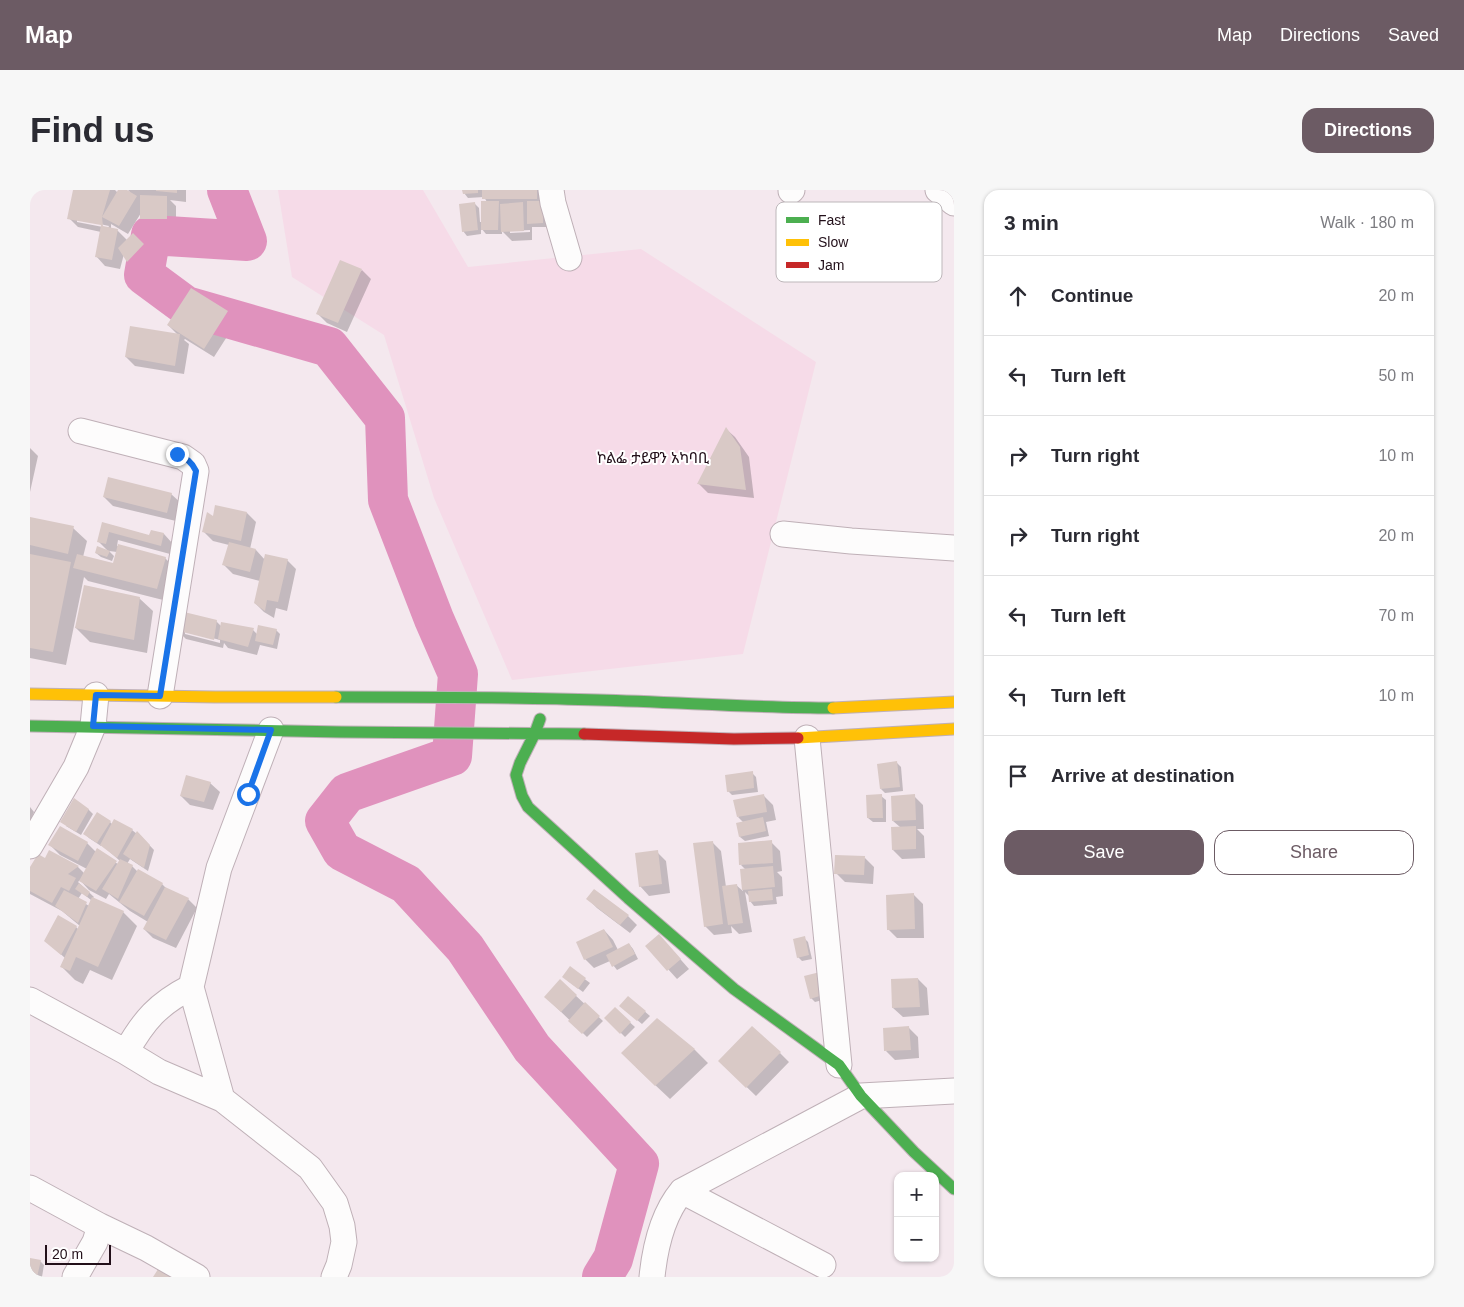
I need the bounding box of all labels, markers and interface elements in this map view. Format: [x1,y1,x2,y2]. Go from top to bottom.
text: Map [25,21,73,48]
text: Map [1217,25,1252,45]
text: Directions [1280,25,1360,45]
text: Saved [1388,25,1439,45]
button: Directions [1302,108,1434,153]
text: Find us [30,110,154,149]
legend [776,202,942,282]
text: 3 min [1004,211,1059,234]
text: Fast [818,212,845,228]
text: Walk · 180 m [1320,214,1414,231]
text: Slow [818,234,849,250]
text: Jam [818,257,844,273]
icon: ahead [1004,282,1032,310]
text: Continue [1051,285,1133,306]
text: 20 m [1378,287,1414,304]
icon: left [1004,362,1032,390]
text: Turn left [1051,365,1126,386]
text: 50 m [1378,367,1414,384]
icon: right [1004,442,1032,470]
route end [166,443,189,466]
text: Turn right [1051,445,1139,466]
text: 10 m [1378,447,1414,464]
district label: ኮልፌ ታይዋን አካባቢ [597,449,709,466]
icon: right [1004,522,1032,550]
text: Turn right [1051,525,1139,546]
text: 20 m [1378,527,1414,544]
icon: left [1004,602,1032,630]
text: Turn left [1051,605,1126,626]
text: 70 m [1378,607,1414,624]
icon: left [1004,682,1032,710]
text: Turn left [1051,685,1126,706]
text: 10 m [1378,687,1414,704]
icon: arrive [1004,762,1032,790]
text: Arrive at destination [1051,765,1235,786]
route start [237,783,260,806]
button: Save [1004,830,1204,875]
button: Share [1214,830,1414,875]
map controls [894,1172,939,1262]
button: + [894,1172,939,1217]
button: − [894,1217,939,1262]
scale bar [45,1242,111,1265]
text: 20 m [52,1246,83,1262]

